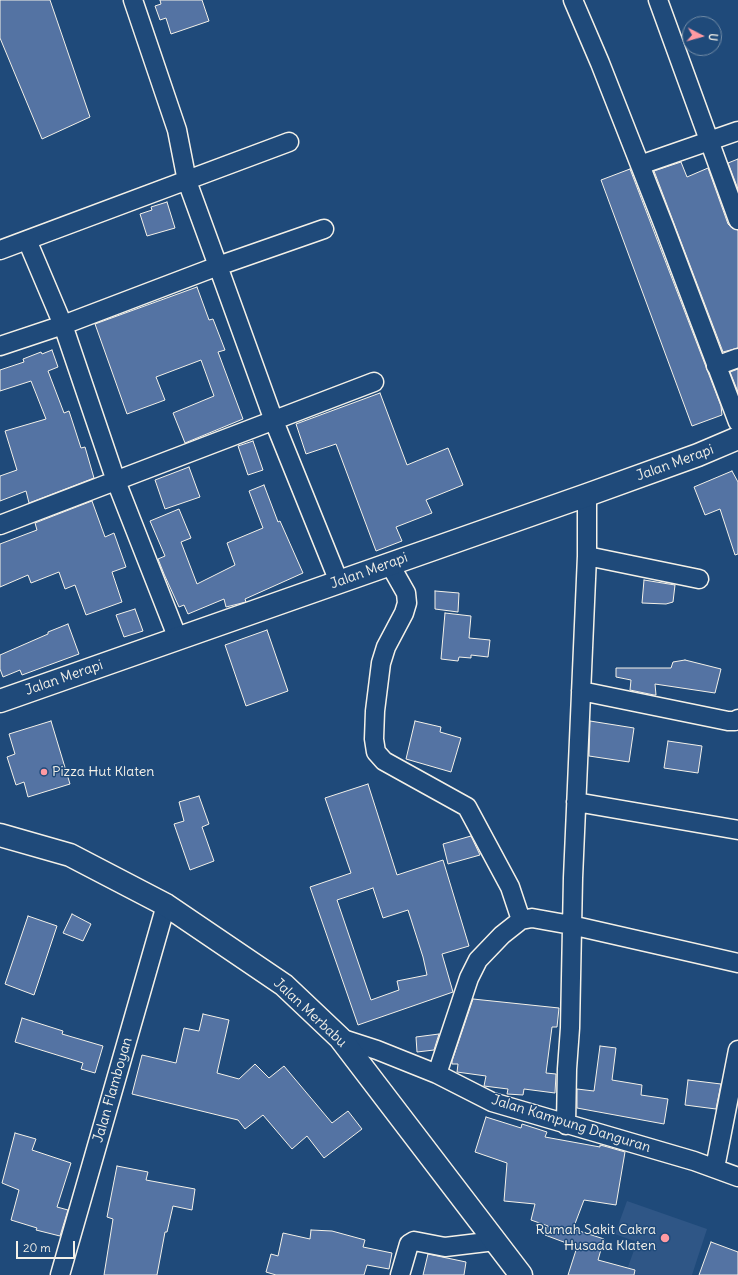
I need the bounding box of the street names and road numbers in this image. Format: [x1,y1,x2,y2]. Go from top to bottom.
street label: Jalan Merapi [634,441,716,485]
street label: Jalan Merapi [328,549,410,593]
street label: Jalan Merapi [23,657,105,699]
street label: Jalan Merbabu [270,975,350,1051]
street label: Jalan Flamboyan [90,1035,136,1145]
street label: Jalan Kampung Danguran [489,1092,653,1156]

